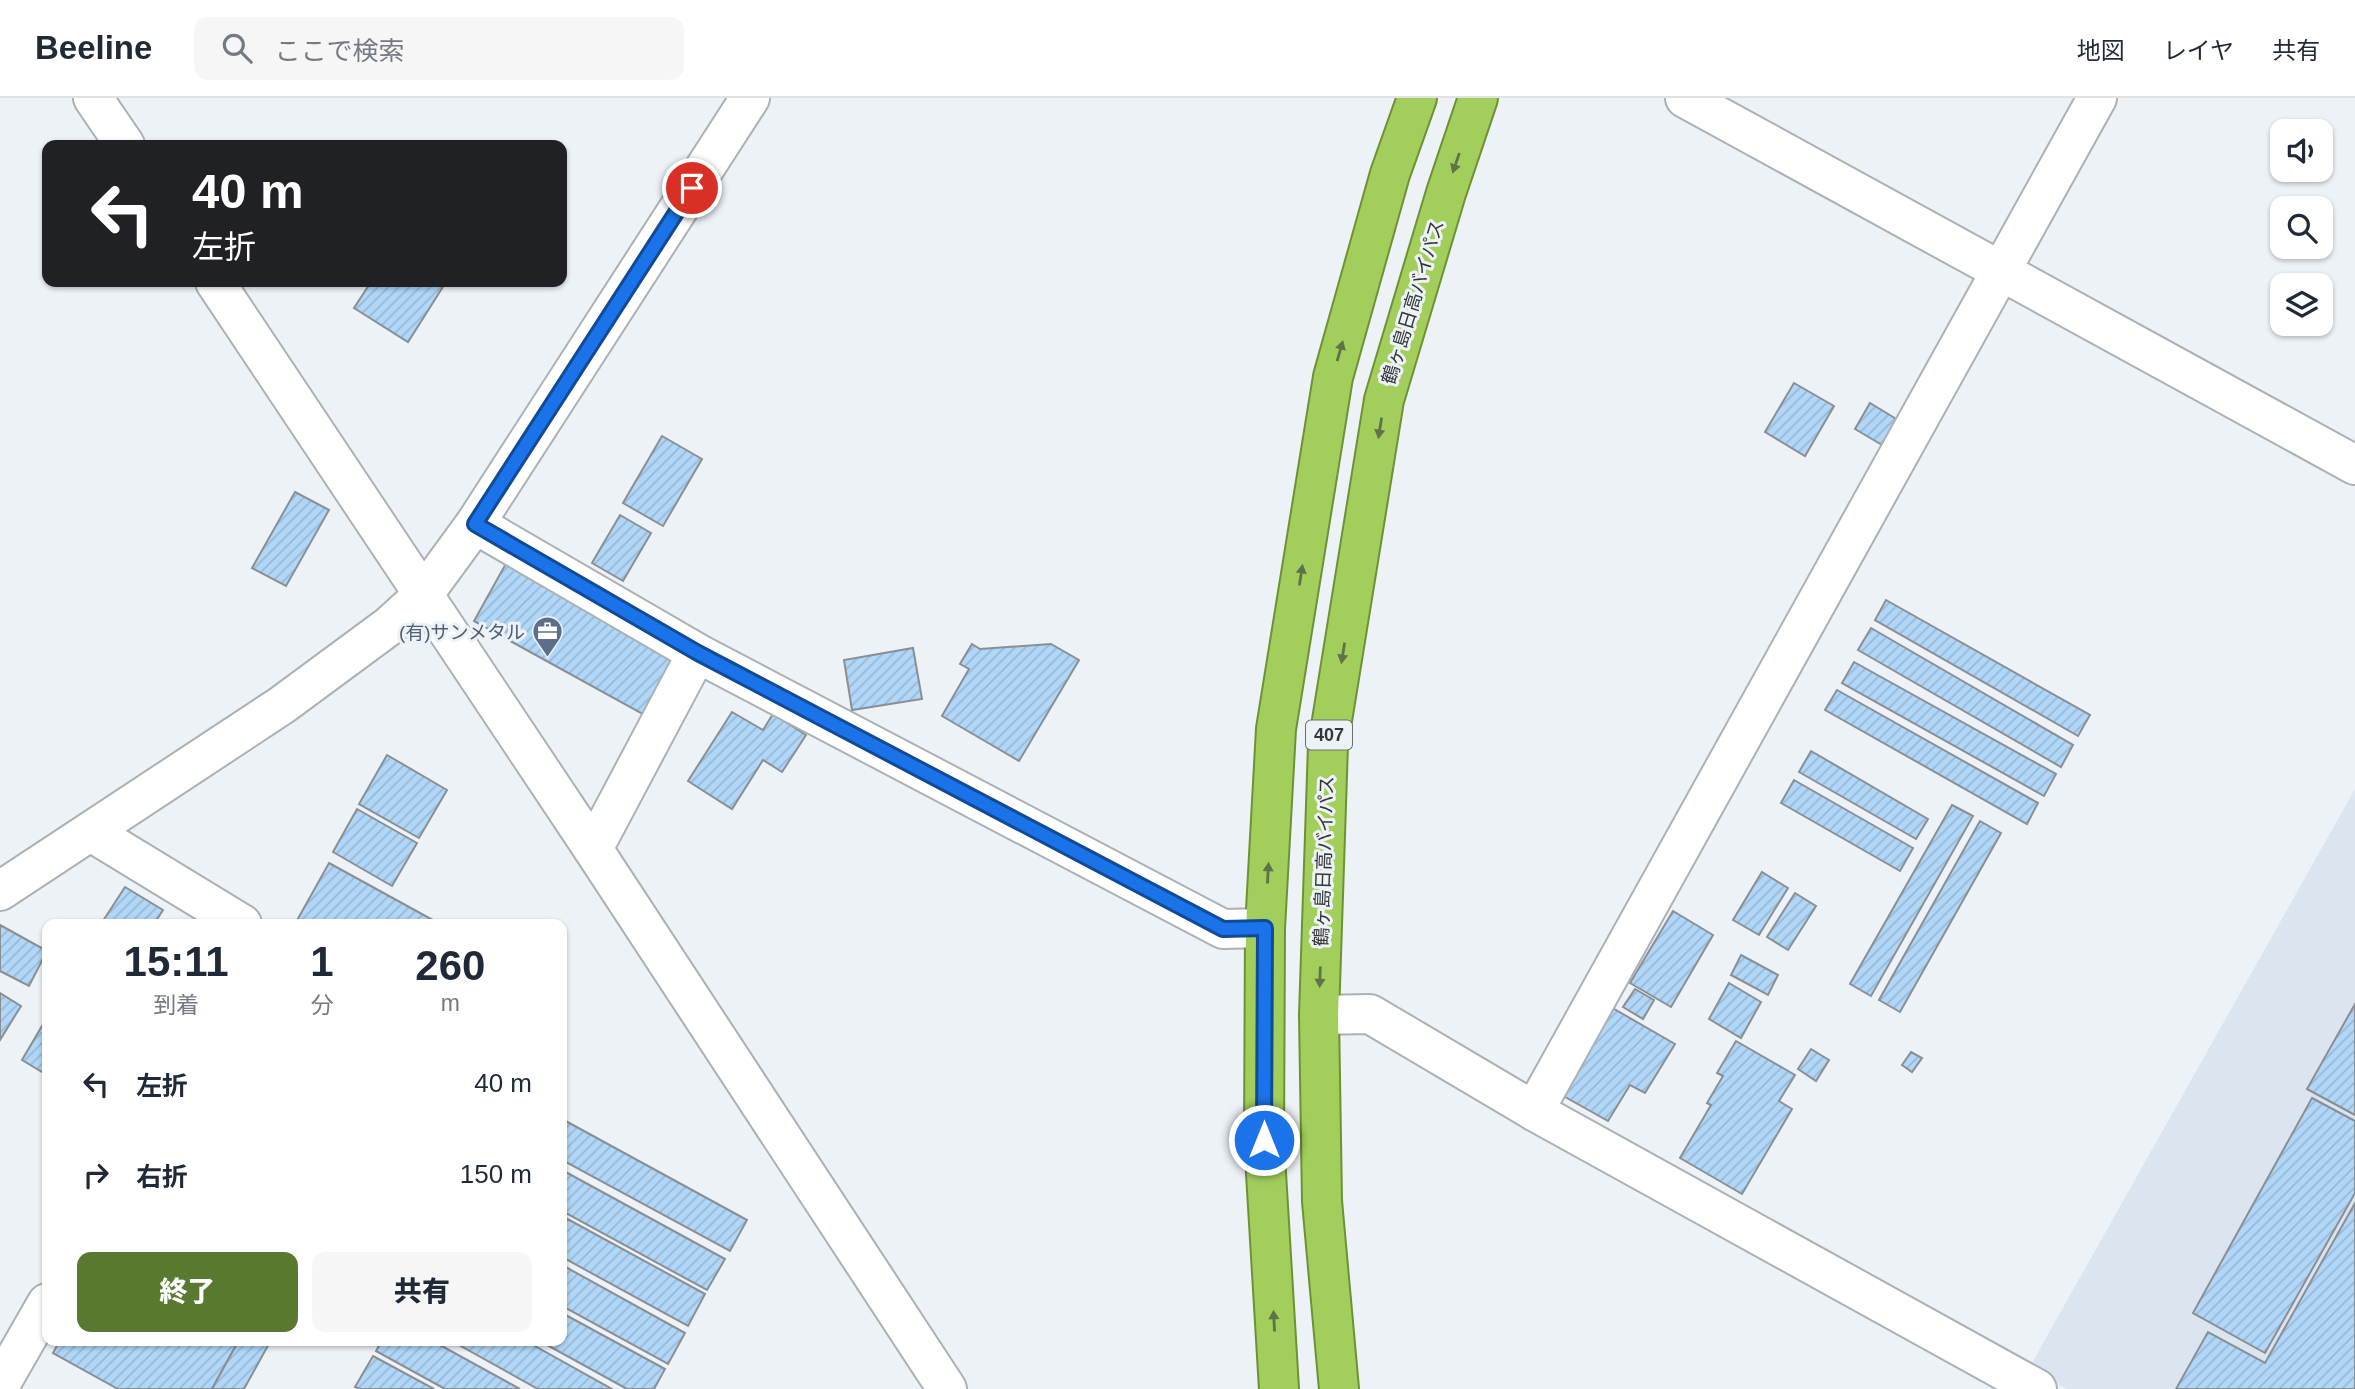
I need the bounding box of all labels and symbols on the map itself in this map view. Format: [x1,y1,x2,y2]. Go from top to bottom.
one-way arrow [1450,152,1461,173]
pin [662,158,722,218]
street label: 鶴ヶ島日高バイパス [1378,217,1448,387]
one-way arrow [1336,340,1346,361]
one-way arrow [1374,417,1385,439]
one-way arrow [1296,563,1307,585]
office icon: (有)サンメタル [531,615,565,659]
place label: (有)サンメタル [399,622,525,643]
one-way arrow [1337,642,1348,664]
road number: 407 [1306,720,1352,750]
street label: 鶴ヶ島日高バイパス [1311,775,1337,947]
one-way arrow [1263,862,1274,884]
one-way arrow [1314,966,1326,988]
position arrow [1227,1103,1301,1177]
one-way arrow [1268,1310,1279,1332]

